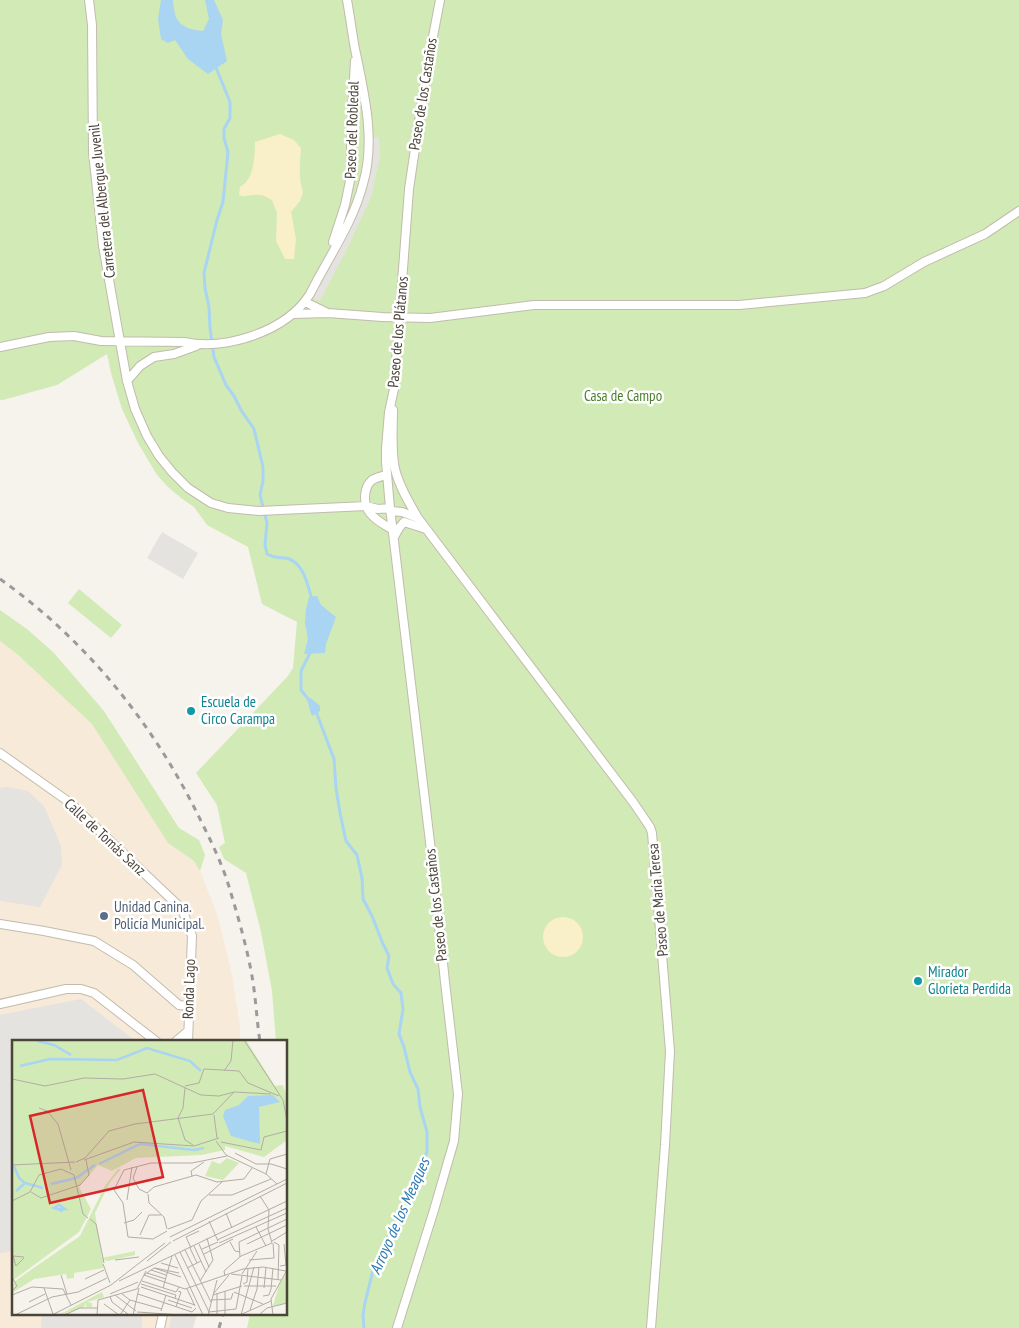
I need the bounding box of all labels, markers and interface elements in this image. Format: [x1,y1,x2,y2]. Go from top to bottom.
street label: Paseo de los Castaños [404,36,441,151]
street label: Paseo del Robledal [340,80,363,179]
street label: Carretera del Albergue Juvenil [84,123,119,279]
street label: Paseo de los Plátanos [383,275,412,388]
park label: Casa de Campo [584,386,662,405]
place label: Escuela de Circo Carampa [201,692,275,728]
marker: Escuela de Circo Carampa [185,705,197,717]
street label: Calle de Tomás Sanz [61,794,150,879]
street label: Paseo de María Teresa [643,843,672,957]
street label: Paseo de los Castaños [420,848,451,962]
place label: Unidad Canina. Policía Municipal. [114,897,205,933]
marker: Unidad Canina. Policía Municipal. [98,910,110,922]
street label: Ronda Lago [178,958,199,1019]
place label: Mirador Glorieta Perdida [928,962,1011,998]
marker: Mirador Glorieta Perdida [912,975,924,987]
inset map [12,1040,288,1316]
water label: Arroyo de los Meaques [364,1153,434,1277]

